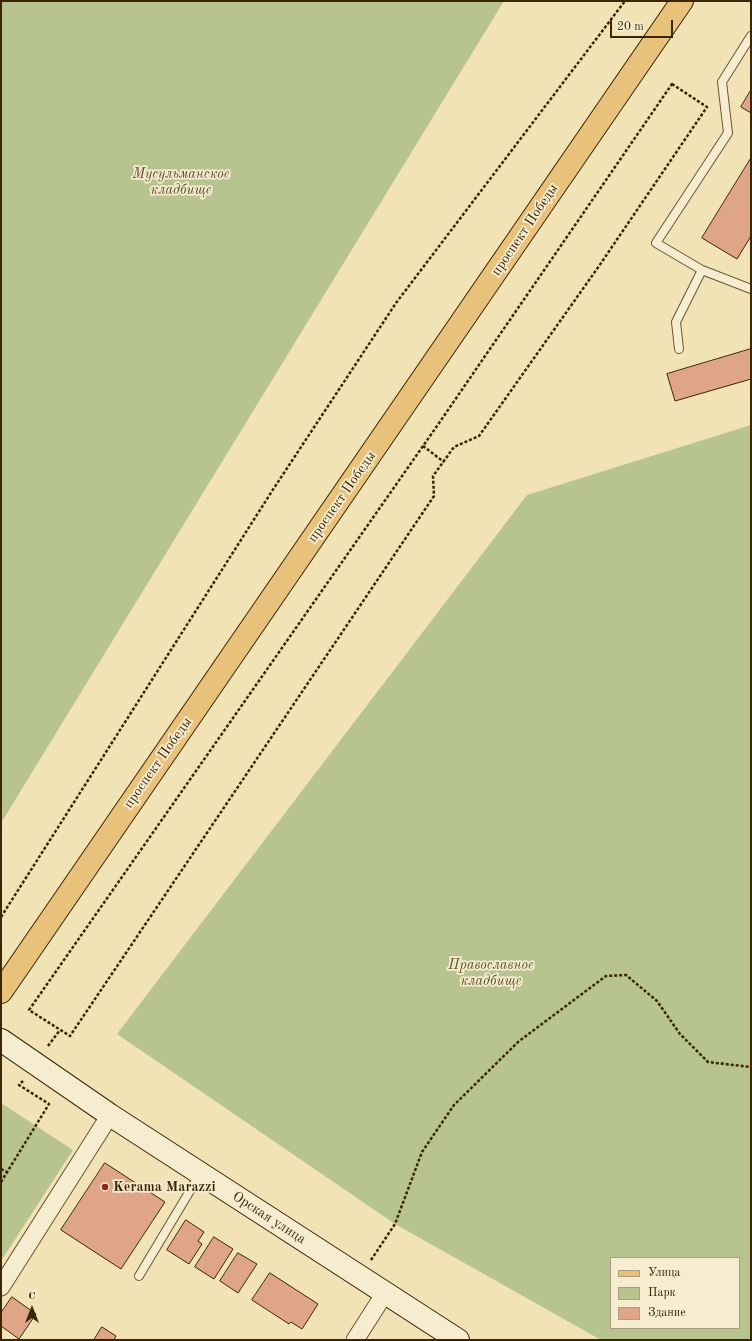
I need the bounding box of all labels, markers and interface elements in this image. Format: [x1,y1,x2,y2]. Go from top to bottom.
scale bar [612,12,675,38]
text: 20 m [617,21,644,33]
park label: Мусульманское кладбище [132,166,230,198]
street label: проспект Победы [488,181,562,279]
street label: проспект Победы [304,448,380,546]
street label: проспект Победы [120,714,196,812]
park label: Православное кладбище [448,957,534,990]
place label: Kerama Marazzi [113,1179,216,1195]
marker: Kerama Marazzi [100,1182,110,1192]
street label: Орская улица [229,1188,309,1248]
legend [610,1257,740,1329]
text: Улица [648,1267,681,1279]
text: Парк [648,1287,676,1299]
north arrow [12,1289,52,1329]
text: С [28,1291,36,1302]
text: Здание [648,1307,686,1319]

